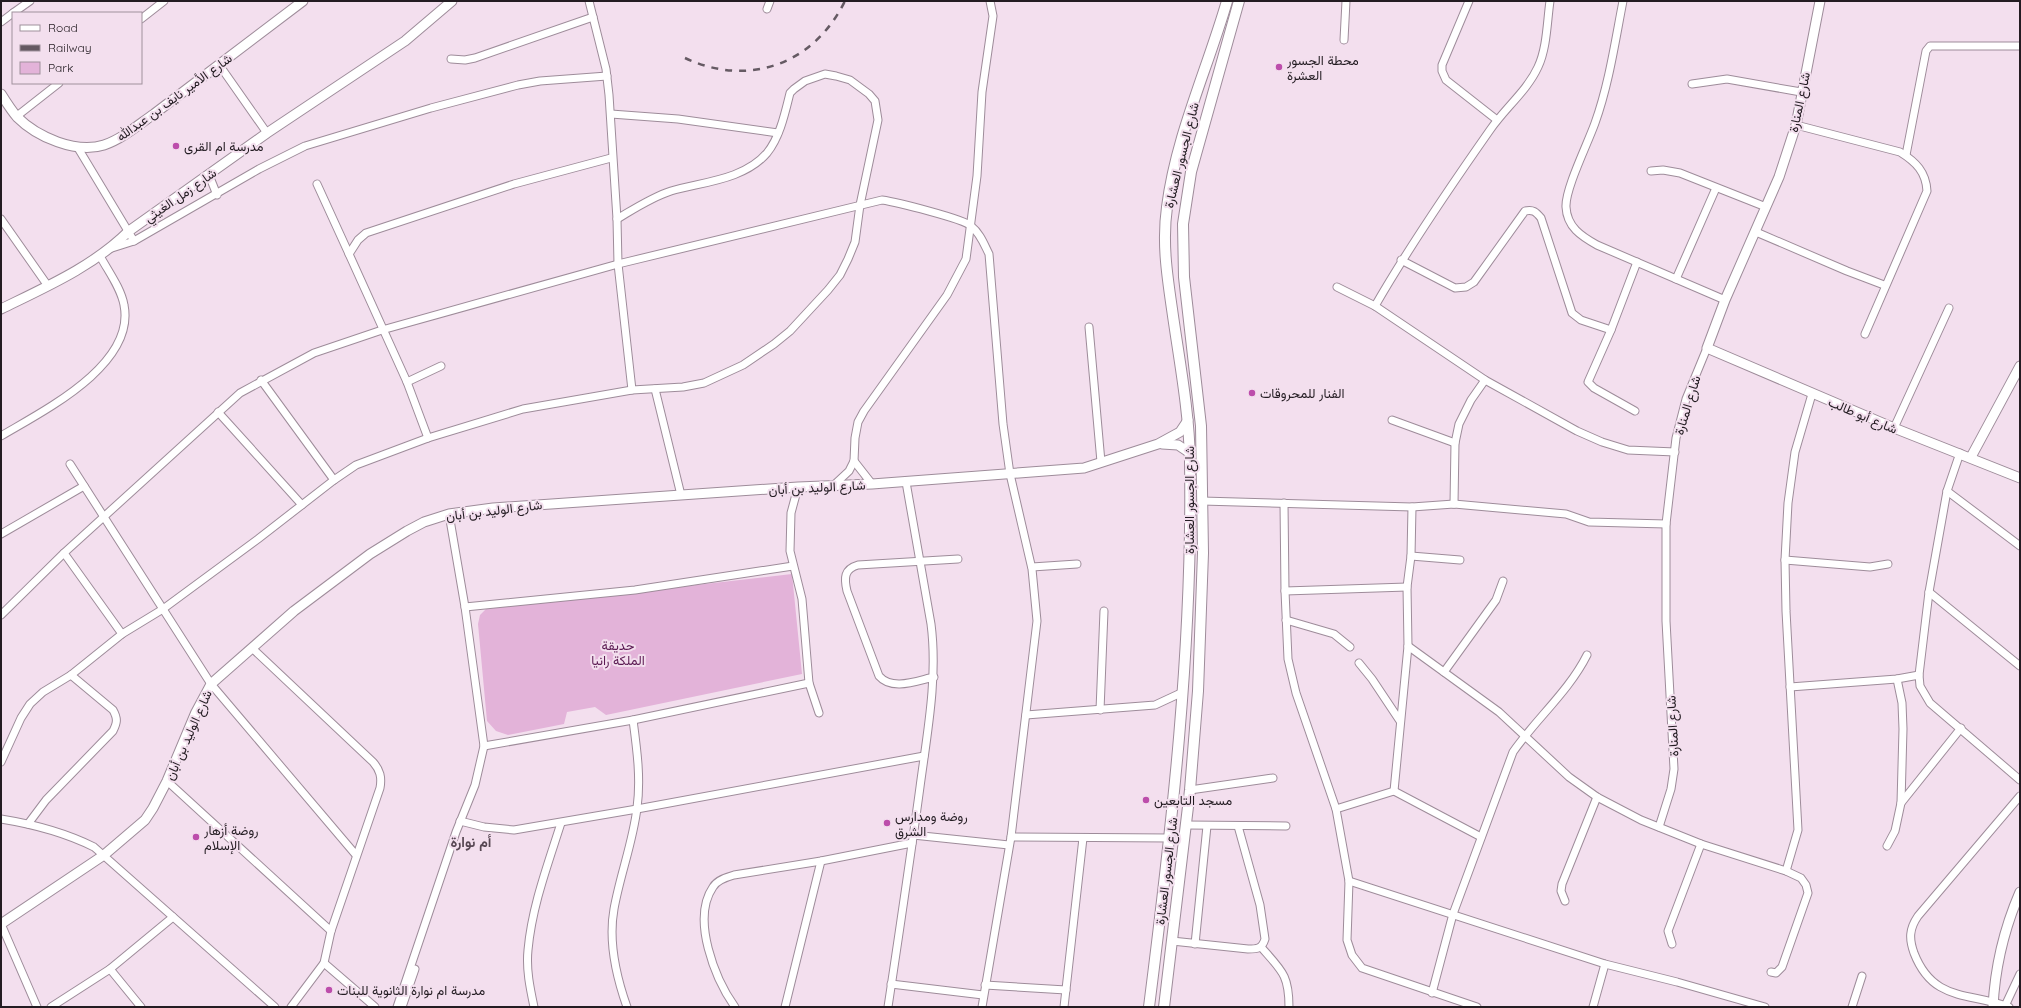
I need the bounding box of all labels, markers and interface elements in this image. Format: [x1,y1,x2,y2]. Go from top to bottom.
legend [12,12,142,84]
text: Road [48,20,78,35]
text: Railway [48,40,92,55]
street label: شارع الأمير نايف بن عبدالله [113,50,236,146]
place label: محطة الجسور العشرة [1286,52,1359,84]
text: Park [48,60,73,75]
marker: محطة الجسور العشرة [1274,62,1284,72]
street label: شارع المنارة [1785,70,1815,134]
street label: شارع الجسور العشارة [1160,101,1204,210]
place label: مدرسة ام القرى [184,138,264,155]
marker: مدرسة ام القرى [171,141,181,151]
street label: شارع زمل الغيثي [141,164,221,228]
street label: شارع المنارة [1670,373,1706,437]
place label: الفنار للمحروقات [1260,385,1345,402]
marker: الفنار للمحروقات [1247,388,1257,398]
street label: شارع أبو طالب [1825,393,1900,439]
street label: شارع الجسور العشارة [1181,446,1199,554]
street label: شارع الوليد بن أبان [768,476,866,500]
street label: شارع الوليد بن أبان [445,496,543,526]
park label: حديقة الملكة رانيا [591,637,645,669]
street label: شارع الوليد بن أبان [161,687,217,783]
street label: شارع المنارة [1662,695,1684,757]
place label: مسجد التابعين [1154,792,1232,809]
marker: مسجد التابعين [1141,795,1151,805]
place label: روضة ومدارس الشرق [895,808,968,840]
street label: شارع الجسور العشارة [1151,816,1183,926]
marker: روضة ومدارس الشرق [882,818,892,828]
place label: روضة أزهار الإسلام [203,822,259,855]
marker: روضة أزهار الإسلام [191,832,201,842]
district label: أم نوارة [450,833,492,851]
place label: مدرسة ام نوارة الثانوية للبنات [337,982,485,999]
marker: مدرسة ام نوارة الثانوية للبنات [324,985,334,995]

